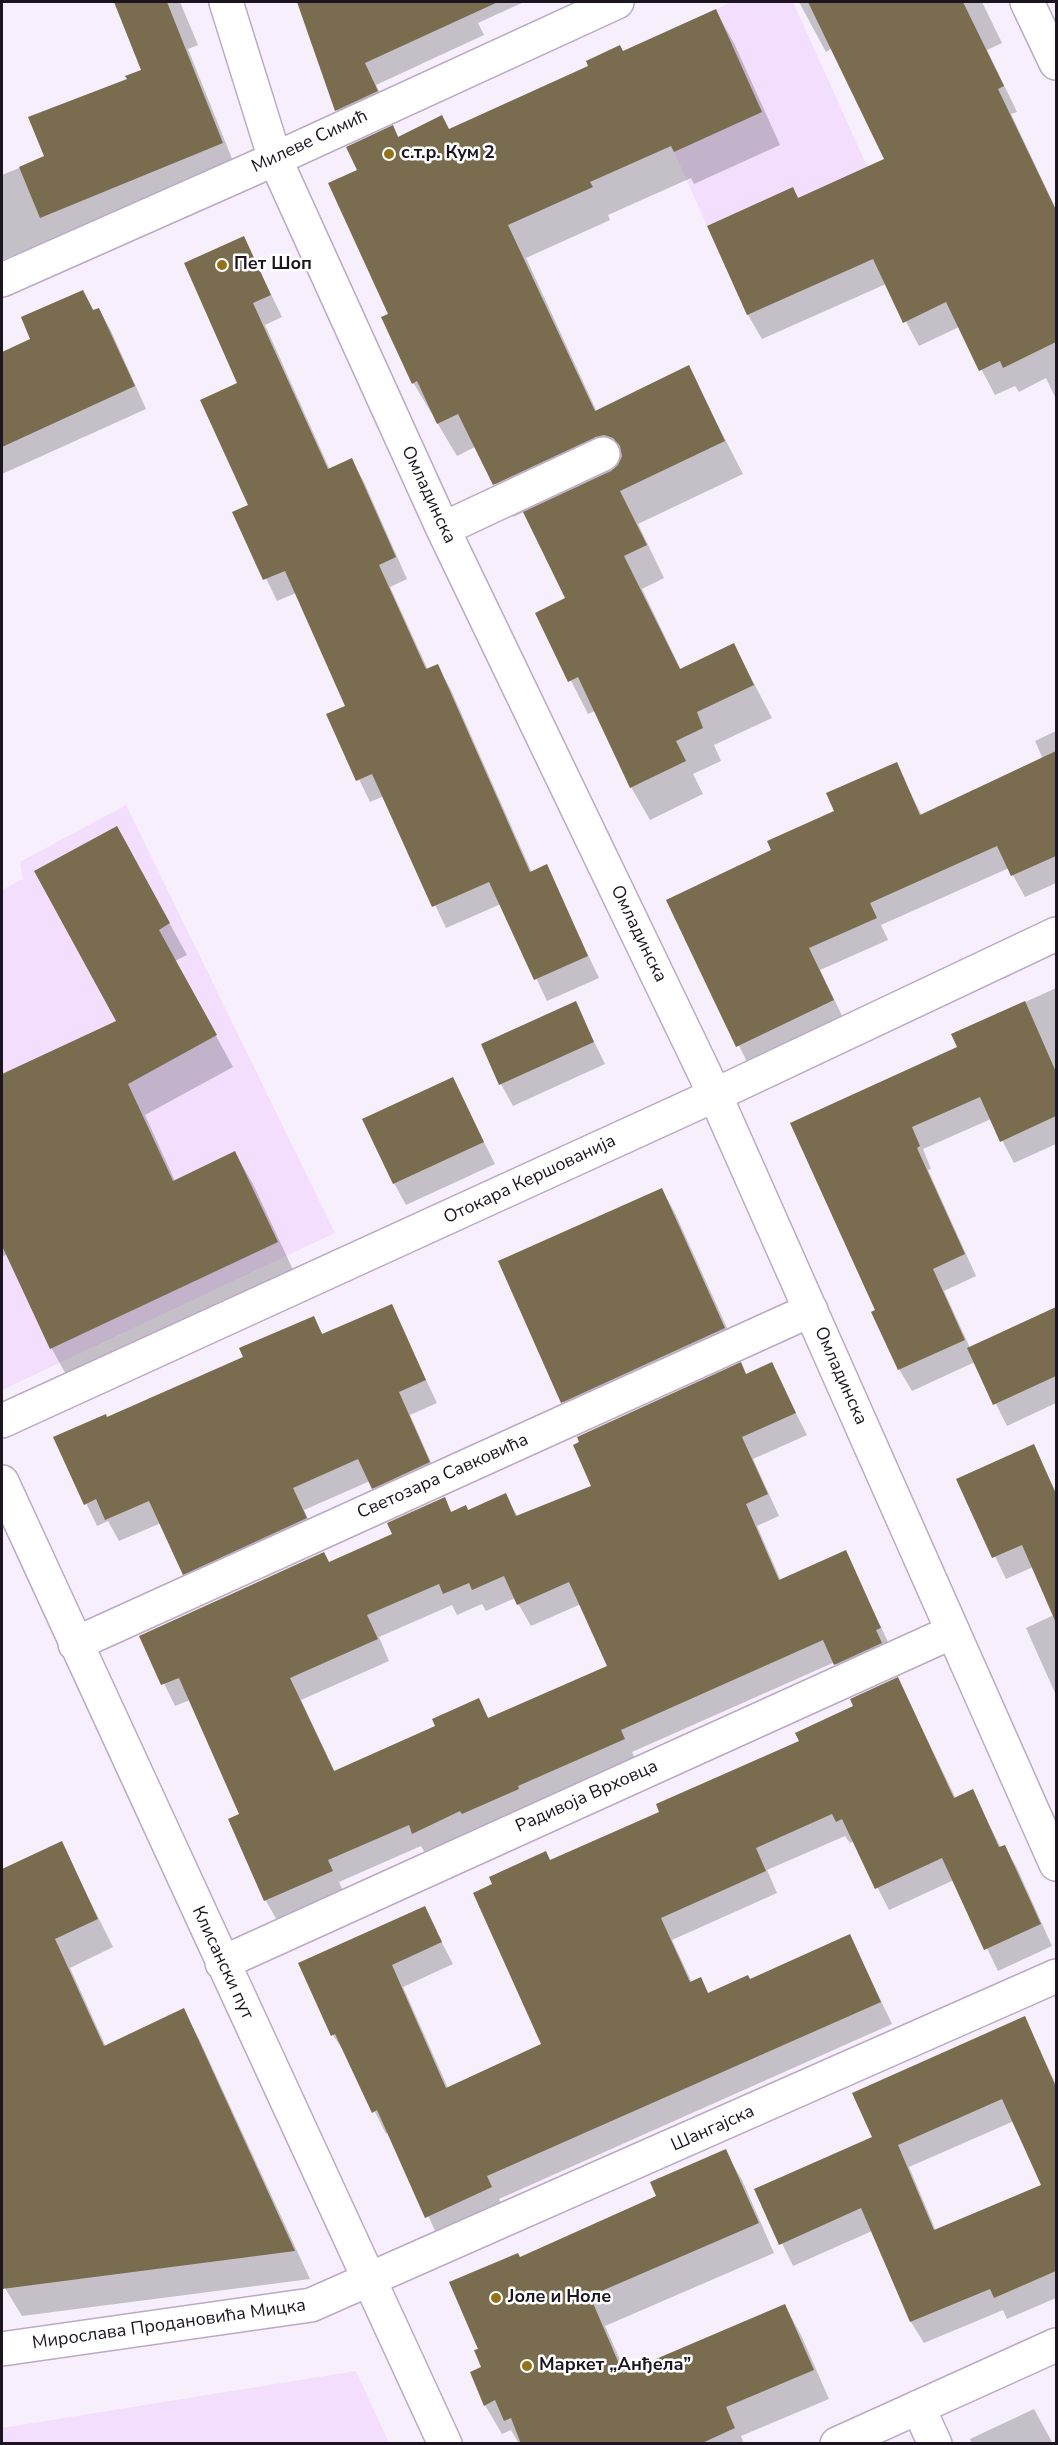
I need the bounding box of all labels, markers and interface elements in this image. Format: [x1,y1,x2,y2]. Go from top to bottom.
street label: Милеве Симић [249,106,371,178]
place label: с.т.р. Кум 2 [401,143,495,165]
marker: с.т.р. Кум 2 [382,147,396,161]
place label: Пет Шоп [234,254,312,276]
marker: Пет Шоп [215,258,229,272]
street label: Омладинска [396,443,460,547]
street label: Омладинска [605,882,671,986]
street label: Отокара Кершованија [441,1131,619,1229]
street label: Омладинска [809,1324,871,1428]
street label: Светозара Савковића [354,1429,532,1525]
street label: Радивоја Врховца [513,1756,661,1838]
street label: Клисански пут [186,1903,258,2023]
street label: Шангајска [668,2101,758,2157]
place label: Јоле и Ноле [508,2287,611,2309]
marker: Јоле и Ноле [489,2291,503,2305]
street label: Мирослава Продановића Мицка [31,2295,307,2355]
place label: Маркет „Анђела” [539,2355,691,2377]
marker: Маркет „Анђела” [520,2359,534,2373]

